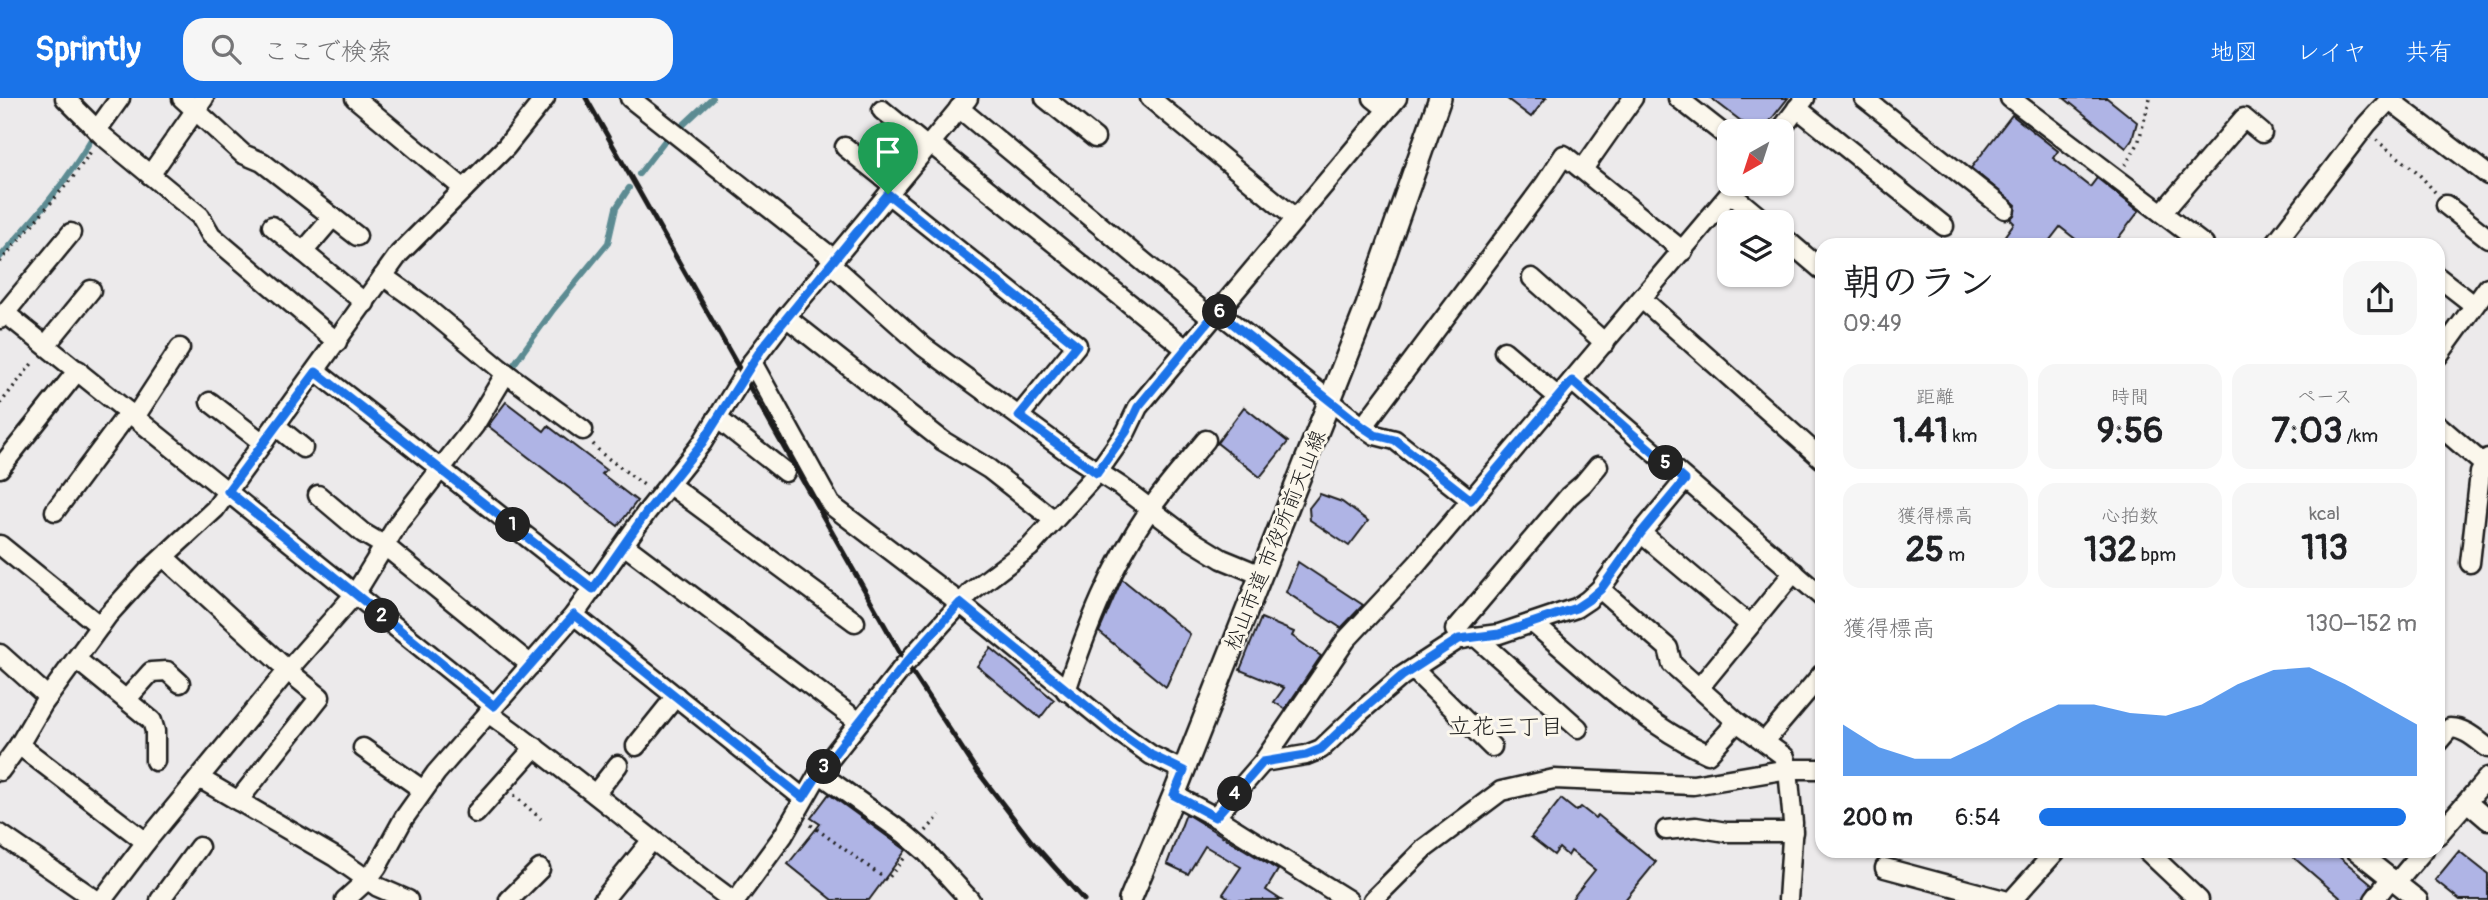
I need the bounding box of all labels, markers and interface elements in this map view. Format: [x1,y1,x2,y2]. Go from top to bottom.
search box [183,18,673,81]
text: Sprintly [35,29,141,70]
icon: search [207,30,245,68]
text: ここで検索 [263,36,393,68]
text: 地図 [2210,38,2258,67]
text: レイヤ [2296,38,2367,67]
text: 共有 [2405,38,2453,67]
north arrow [1717,119,1794,196]
map controls [1717,119,1794,287]
pin [858,122,918,194]
icon: arrive [869,133,907,171]
button: layers [1717,210,1794,287]
text: 朝のラン [1843,259,1995,307]
button: share [2343,261,2417,335]
pin: 6 [1202,294,1238,330]
text: 6 [1214,299,1225,323]
text: 09:49 [1843,309,1902,338]
text: 距離 [1916,385,1954,409]
text: 時間 [2111,385,2149,409]
text: ペース [2297,385,2353,409]
text: 1.41 [1893,409,1949,453]
text: 9:56 [2097,409,2163,453]
text: 7:03 [2271,409,2342,453]
text: km [1949,424,1977,448]
text: /km [2342,424,2378,448]
street label: 松山市道 市役所前天山線 [1219,426,1332,654]
pin: 5 [1648,446,1684,480]
text: 5 [1660,450,1671,474]
text: kcal [2309,502,2340,526]
text: 獲得標高 [1897,504,1973,528]
text: 心拍数 [2101,504,2159,528]
pin: 1 [496,508,530,542]
text: 1 [509,512,516,536]
text: 113 [2301,526,2348,570]
text: 25 [1906,528,1944,572]
text: 132 [2084,528,2137,572]
text: m [1944,543,1965,567]
text: bpm [2137,543,2176,567]
pin: 2 [364,598,400,634]
text: 2 [376,603,387,627]
text: 130–152 m [2306,609,2417,638]
text: 獲得標高 [1843,614,1935,643]
district label: 立花三丁目 [1449,712,1564,741]
pin: 3 [806,750,842,784]
text: 3 [818,754,829,778]
pin: 4 [1218,776,1252,812]
text: 4 [1229,781,1240,805]
text: 200 m [1843,803,1913,832]
text: 6:54 [1955,803,2000,832]

